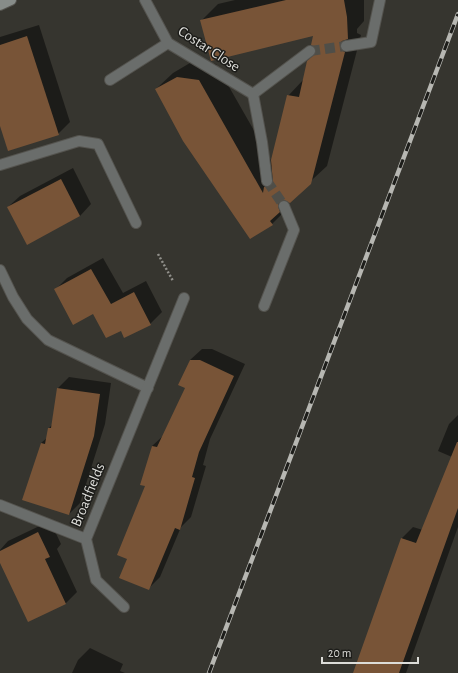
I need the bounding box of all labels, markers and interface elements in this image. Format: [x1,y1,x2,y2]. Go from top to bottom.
street label: Costar Close [175,23,243,75]
street label: Broadfields [68,461,108,529]
scale bar [322,639,418,665]
text: 20 m [328,647,351,659]

